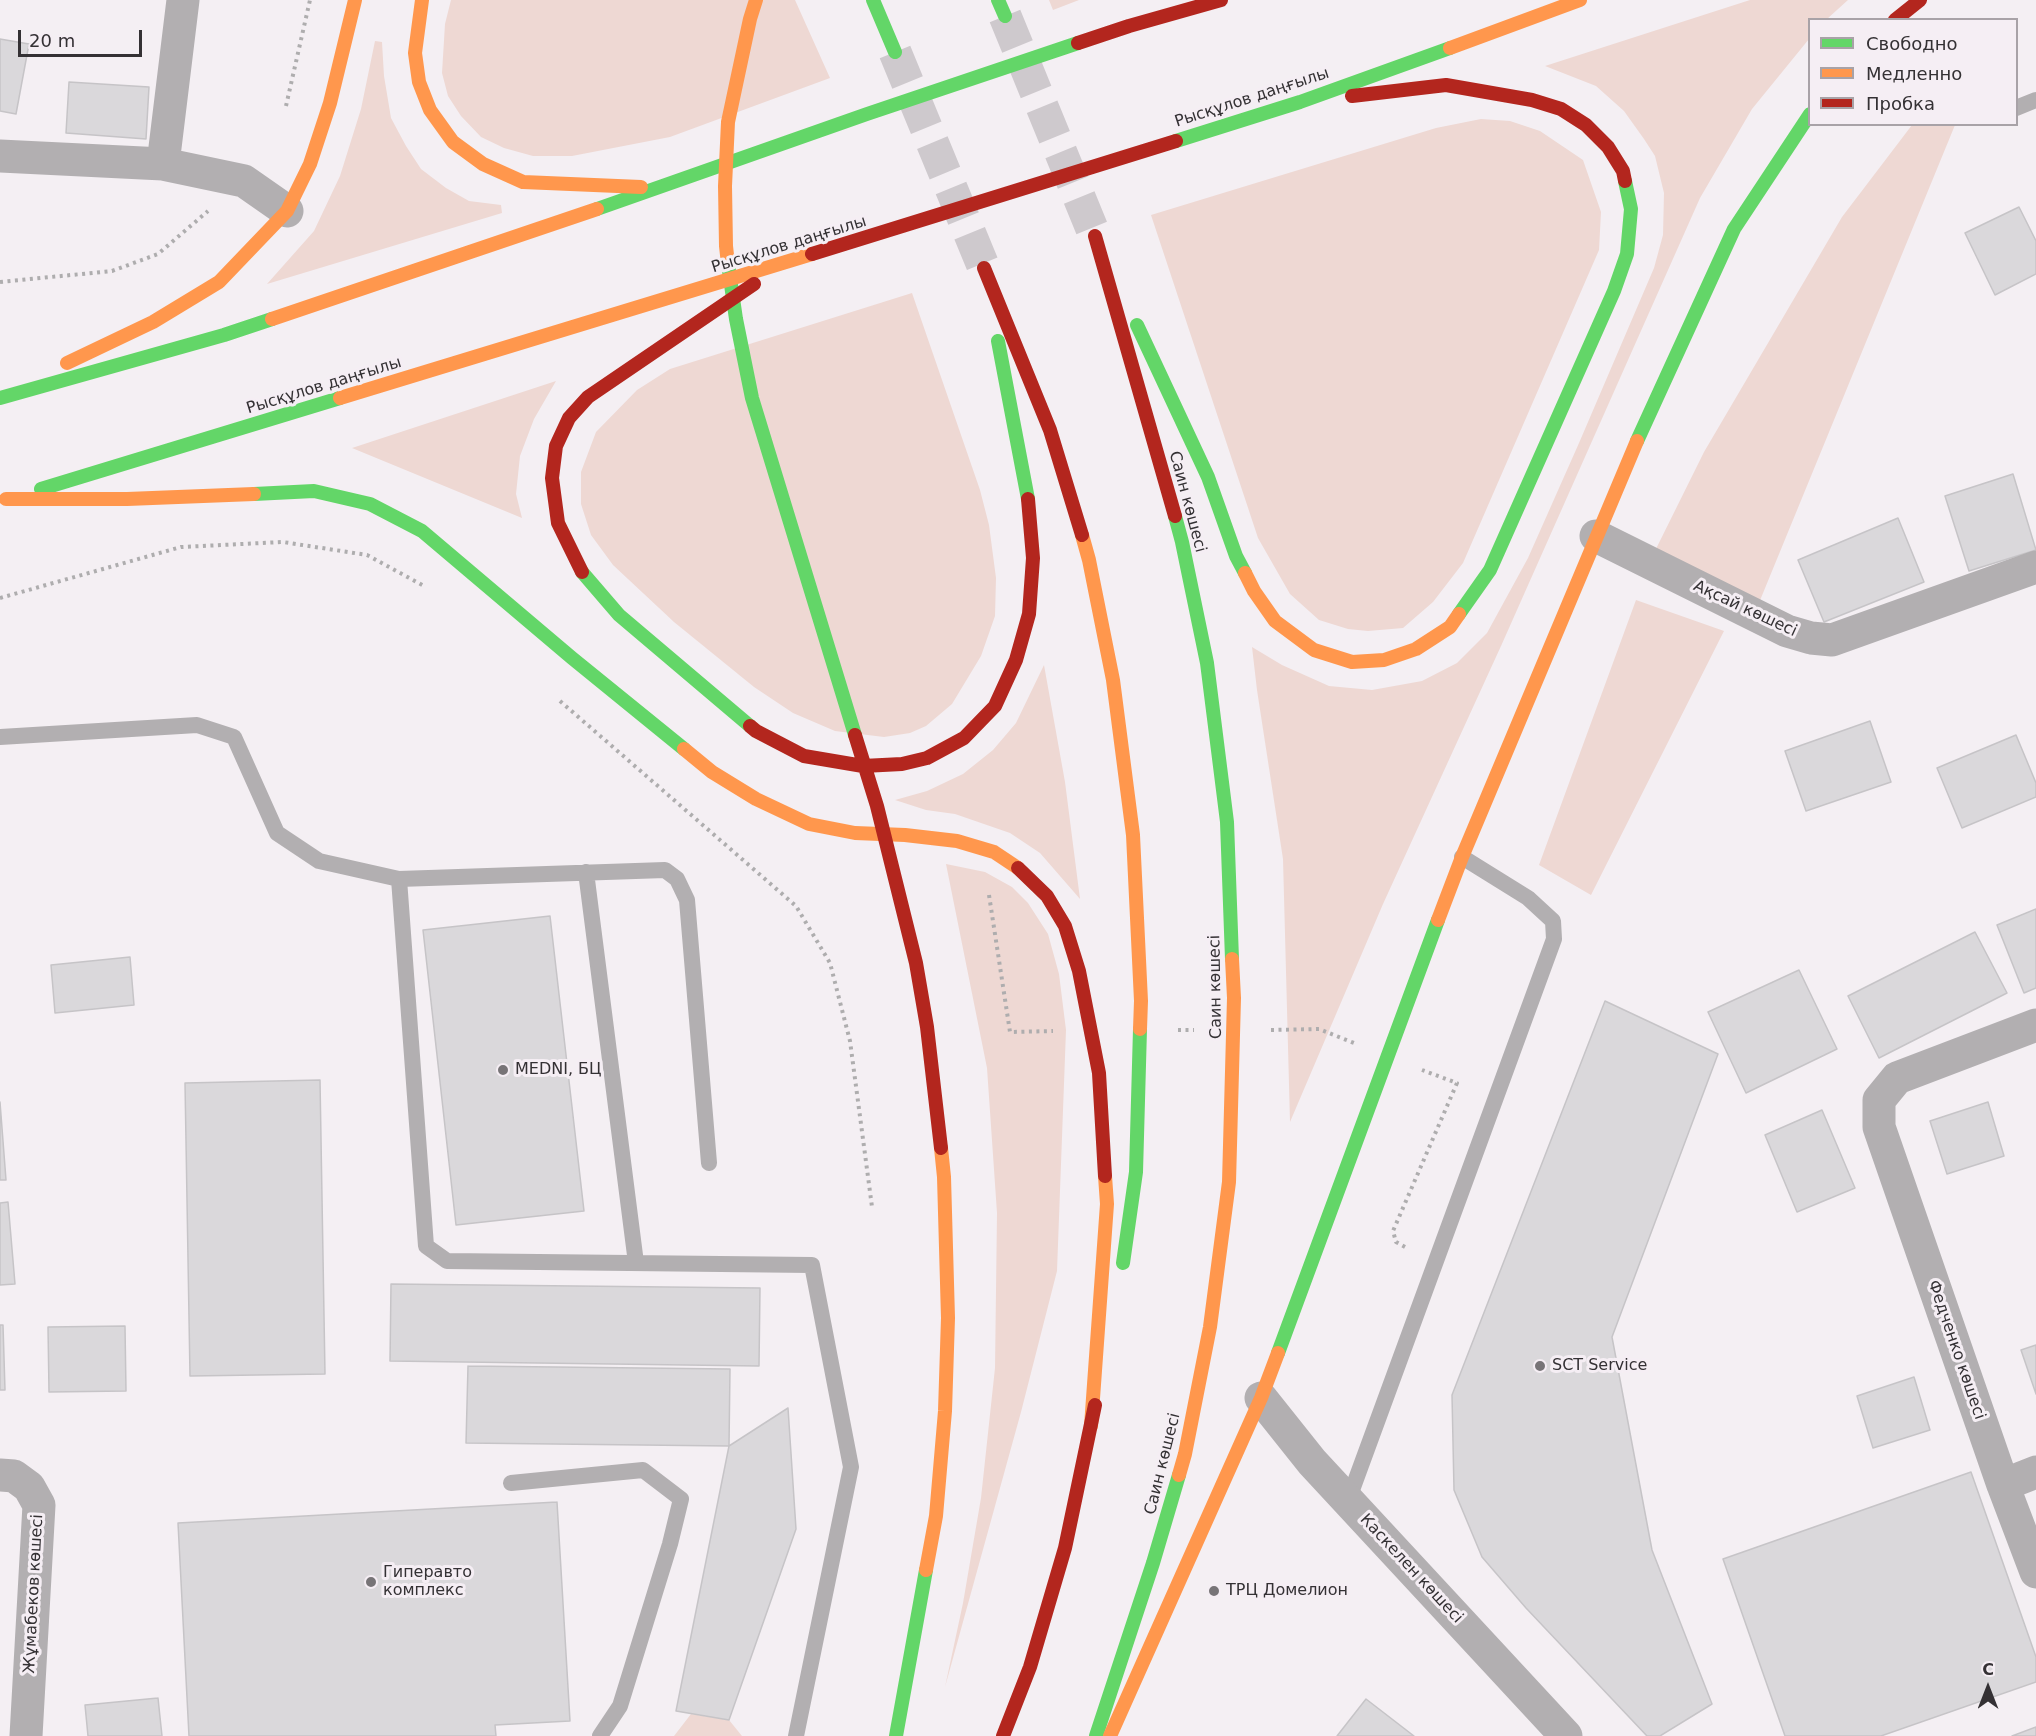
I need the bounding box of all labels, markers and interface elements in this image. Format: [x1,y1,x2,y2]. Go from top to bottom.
scale bar [21,18,146,56]
legend [1808,18,2018,126]
text: 20 m [29,30,75,51]
text: Свободно [1866,33,1958,54]
text: Медленно [1866,63,1962,84]
street label: Рысқұлов даңғылы [1172,64,1332,132]
text: Пробка [1866,93,1935,114]
street label: Рысқұлов даңғылы [709,212,869,278]
street label: Рысқұлов даңғылы [244,353,404,419]
street label: Саин көшесі [1164,449,1210,555]
street label: Ақсай көшесі [1690,577,1800,641]
street label: Саин көшесі [1205,935,1227,1039]
place label: MEDNI, БЦ [515,1060,601,1080]
marker: MEDNI, БЦ [496,1063,510,1077]
street label: Федченко көшесі [1923,1278,1989,1422]
place label: SCT Service [1552,1356,1647,1376]
marker: SCT Service [1533,1359,1547,1373]
street label: Саин көшесі [1141,1411,1185,1517]
street label: Каскелен көшесі [1355,1510,1467,1628]
street label: Жұмабеков көшесі [20,1514,48,1674]
place label: Гиперавто комплекс [383,1563,472,1601]
marker: Гиперавто комплекс [364,1575,378,1589]
place label: ТРЦ Домелион [1226,1581,1348,1601]
marker: ТРЦ Домелион [1207,1584,1221,1598]
north arrow [1958,1658,2018,1718]
text: С [1982,1660,1994,1679]

